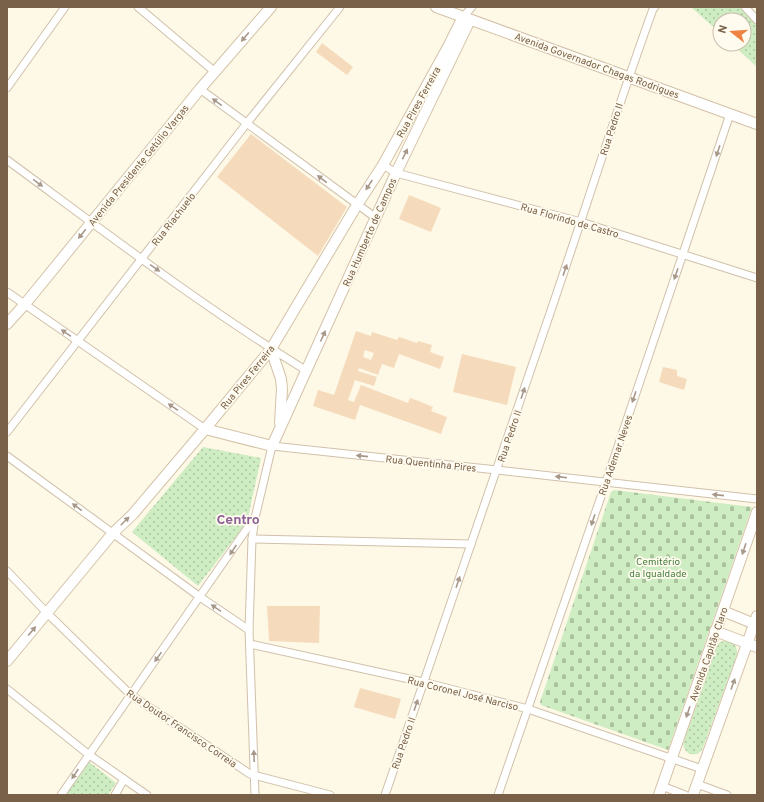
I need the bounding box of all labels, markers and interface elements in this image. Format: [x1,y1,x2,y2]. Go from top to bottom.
north arrow [712,12,752,52]
text: N [716,24,731,35]
street label: Avenida Governador Chagas Rodrigues [512,30,681,102]
one-way arrow [241,31,250,42]
street label: Rua Pires Ferreira [394,65,444,141]
one-way arrow [212,98,222,106]
street label: Avenida Presidente Getúlio Vargas [86,102,193,230]
street label: Rua Pedro II [598,102,627,157]
one-way arrow [714,145,720,157]
one-way arrow [402,148,408,160]
one-way arrow [316,175,327,183]
street label: Rua Humberto de Campos [340,176,400,289]
one-way arrow [33,179,44,187]
one-way arrow [366,179,373,191]
street label: Rua Riachuelo [149,190,199,249]
street label: Rua Florindo de Castro [519,201,621,242]
one-way arrow [78,228,86,239]
one-way arrow [562,263,568,275]
one-way arrow [149,264,160,272]
one-way arrow [672,268,678,280]
one-way arrow [61,329,71,337]
one-way arrow [319,330,326,342]
street label: Rua Pires Ferreira [218,343,278,413]
one-way arrow [521,387,527,399]
one-way arrow [631,392,637,404]
one-way arrow [167,403,178,411]
street label: Rua Pedro II [495,409,525,464]
street label: Rua Ademar Neves [596,413,636,498]
one-way arrow [356,452,368,459]
street label: Rua Quentinha Pires [385,453,477,476]
one-way arrow [555,474,567,480]
one-way arrow [712,492,724,498]
one-way arrow [72,503,82,511]
district label: Centro [216,512,260,529]
one-way arrow [589,515,595,527]
one-way arrow [120,516,130,526]
one-way arrow [741,544,747,556]
one-way arrow [229,545,237,555]
park label: Cemitério da Igualdade [629,556,687,581]
one-way arrow [455,576,461,588]
one-way arrow [211,604,221,612]
street label: Avenida Capitão Claro [687,605,732,703]
one-way arrow [28,626,37,637]
one-way arrow [154,651,162,662]
street label: Rua Coronel José Narciso [406,674,520,715]
one-way arrow [730,678,736,690]
street label: Rua Doutor Francisco Correia [123,687,239,771]
one-way arrow [413,699,419,711]
one-way arrow [685,706,691,718]
street label: Rua Pedro II [389,716,419,771]
one-way arrow [251,750,258,762]
one-way arrow [71,769,79,779]

